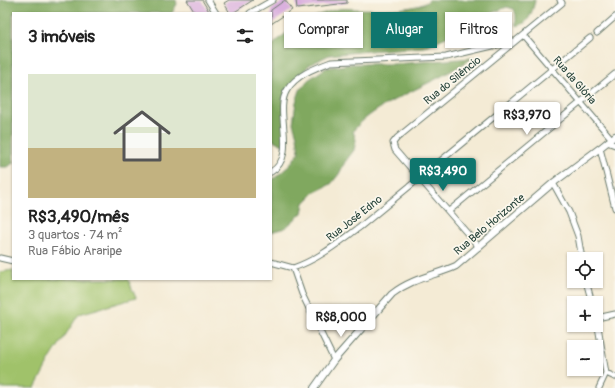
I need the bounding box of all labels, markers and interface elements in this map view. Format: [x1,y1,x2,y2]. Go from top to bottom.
chip: Comprar [284,12,363,48]
chip: Alugar [371,12,437,48]
chip: Filtros [445,12,512,48]
icon: filters [234,25,256,47]
text: 3 imóveis [28,26,95,47]
street label: Rua do Silêncio [421,53,483,107]
street label: Rua da Glória [550,54,599,107]
icon: home [106,100,178,172]
pin: R$3,970 [490,102,564,136]
text: R$3,970 [503,107,551,123]
pin: R$3,490 [406,158,480,192]
text: R$3,490 [419,163,467,179]
street label: Rua Belo Horizonte [451,191,528,258]
street label: Rua José Edno [324,193,385,244]
text: R$3,490/mês [28,206,129,227]
text: 3 quartos · 74 m² [28,227,122,243]
text: Rua Fábio Araripe [28,243,122,259]
map controls [567,252,603,376]
button: locate [567,252,603,288]
button: + [567,296,603,332]
pin: R$8,000 [304,304,378,338]
text: R$8,000 [315,309,367,325]
button: − [567,340,603,376]

